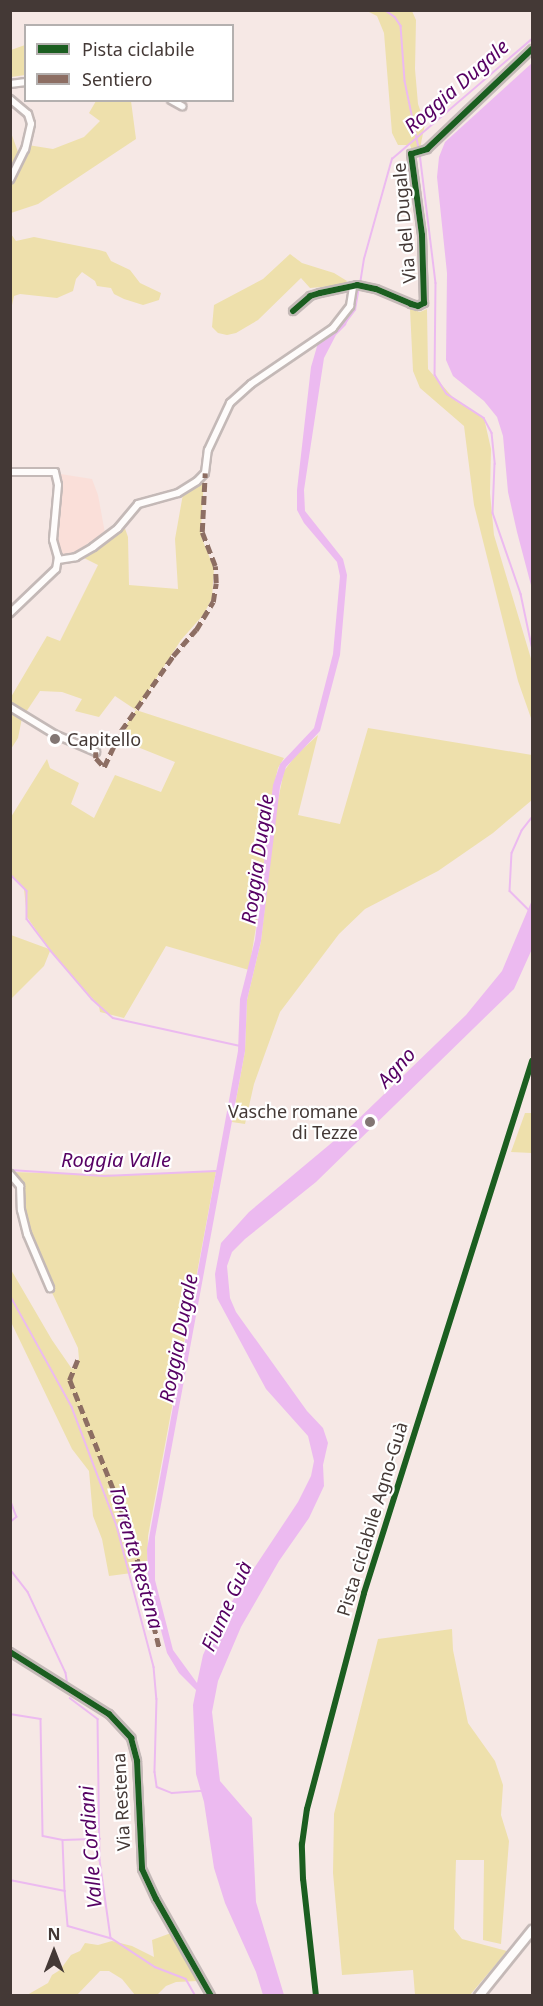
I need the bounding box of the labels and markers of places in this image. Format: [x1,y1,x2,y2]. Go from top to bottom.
place label: Capitello [67,728,141,750]
marker: Capitello [48,732,62,746]
place label: Vasche romane di Tezze [228,1101,358,1144]
marker: Vasche romane di Tezze [363,1115,377,1129]

